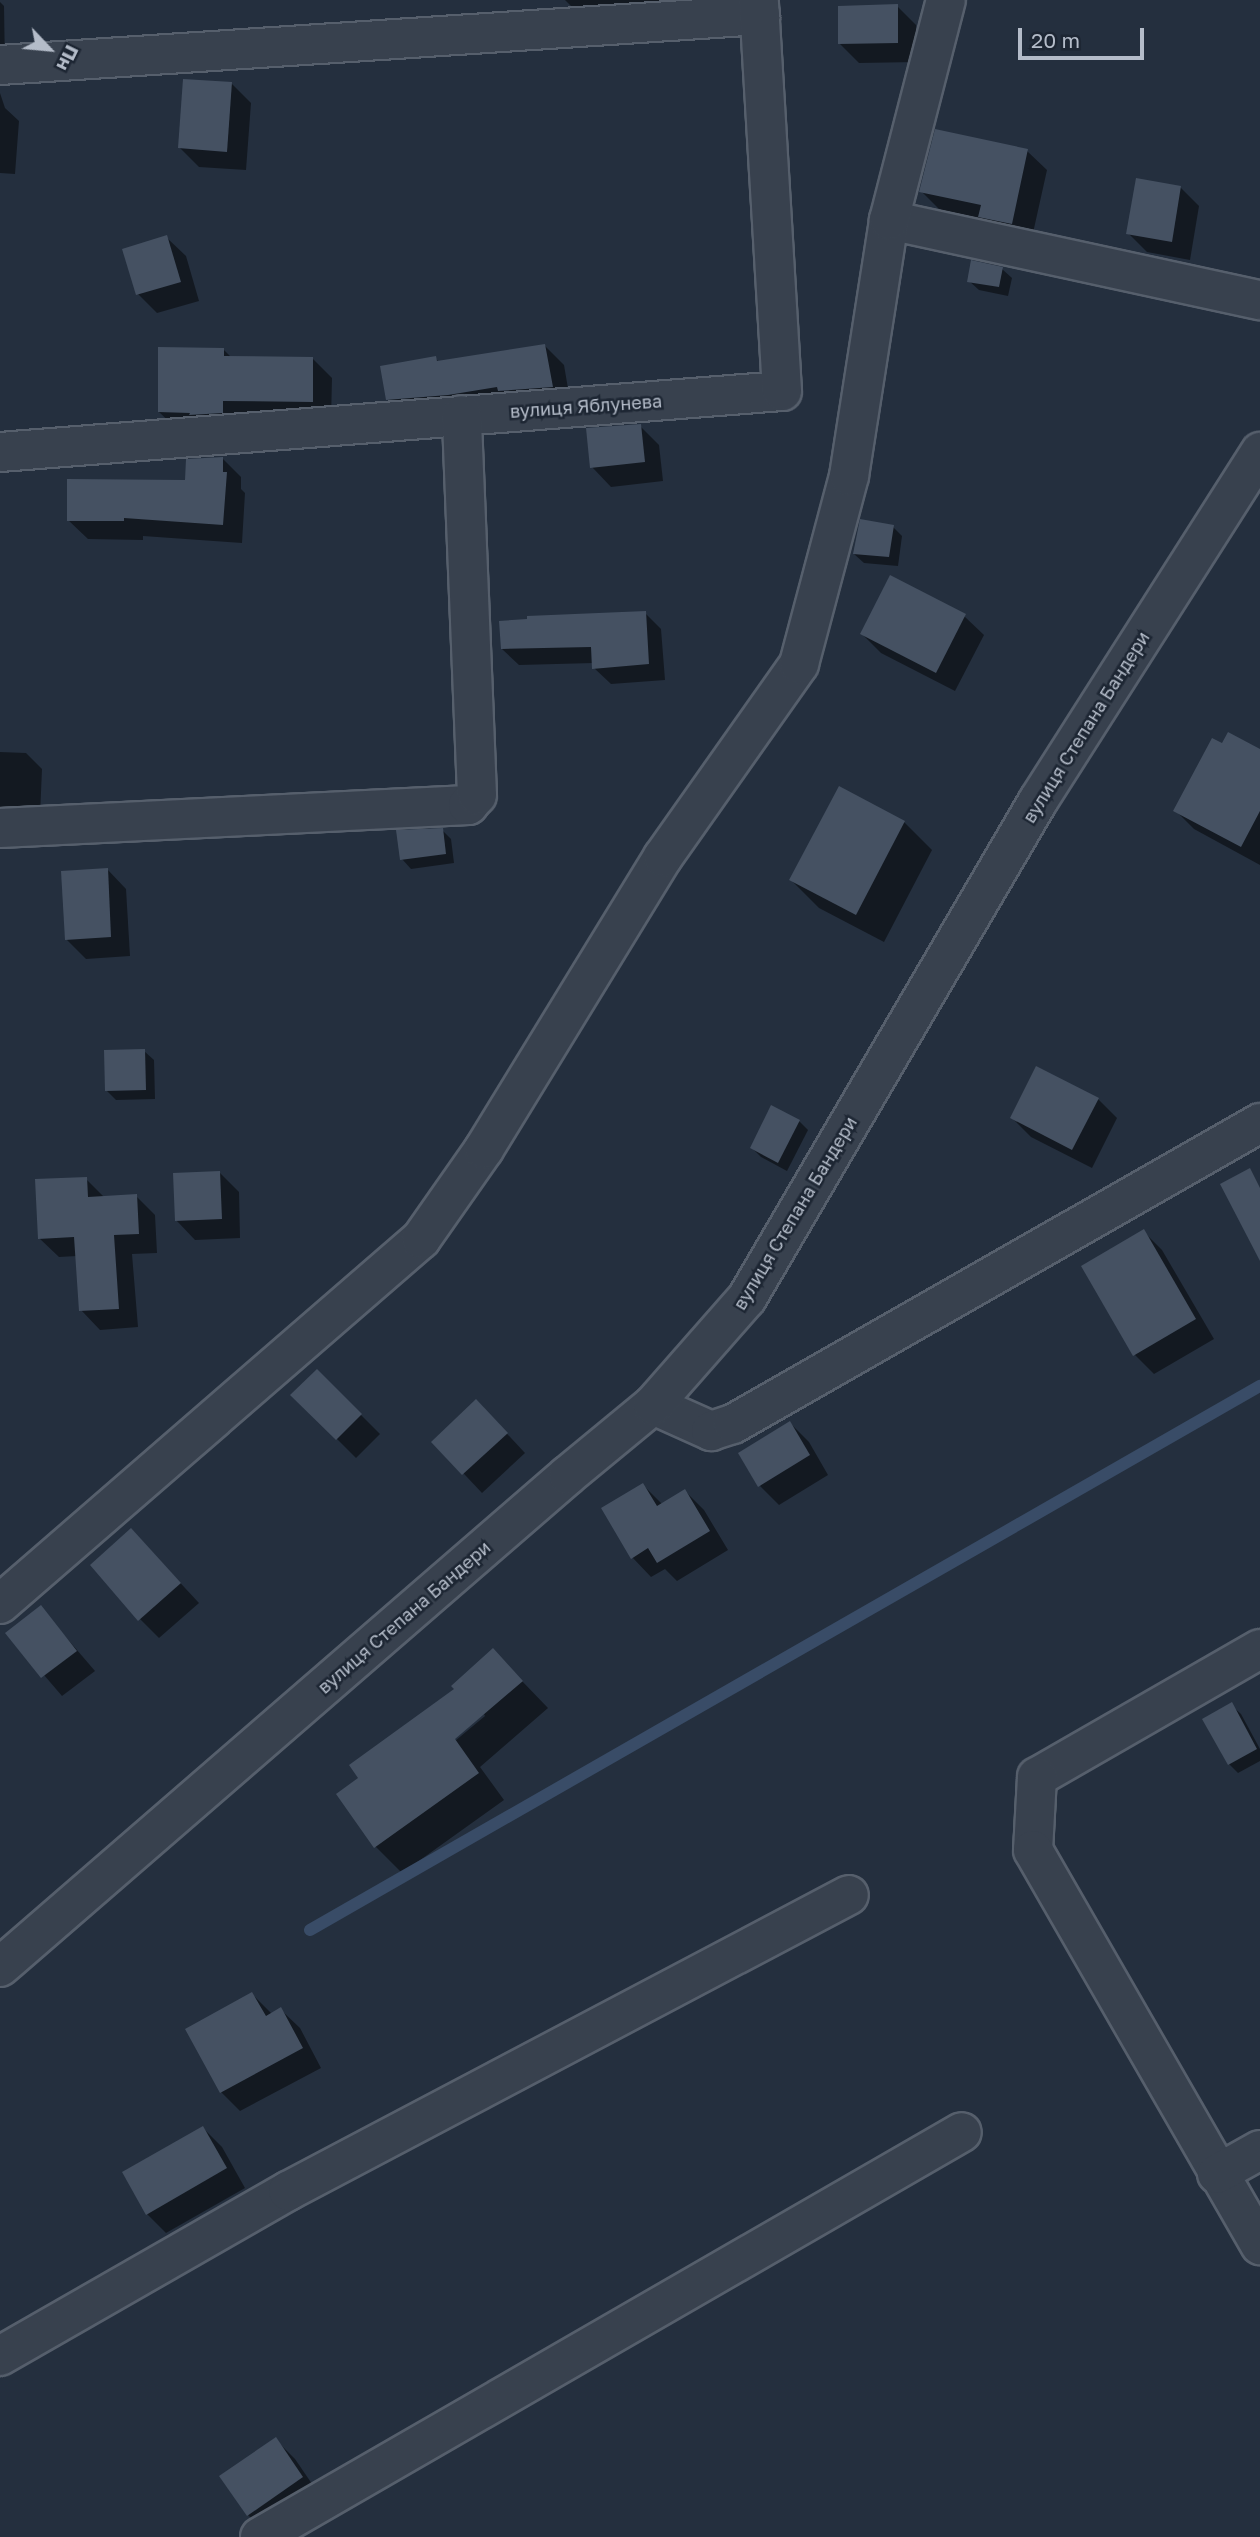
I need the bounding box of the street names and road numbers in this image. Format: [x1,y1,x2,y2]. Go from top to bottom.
street label: вулиця Яблунева [509,390,663,422]
street label: вулиця Степана Бандери [1018,627,1154,827]
street label: вулиця Степана Бандери [729,1112,861,1314]
street label: вулиця Степана Бандери [313,1536,495,1698]

